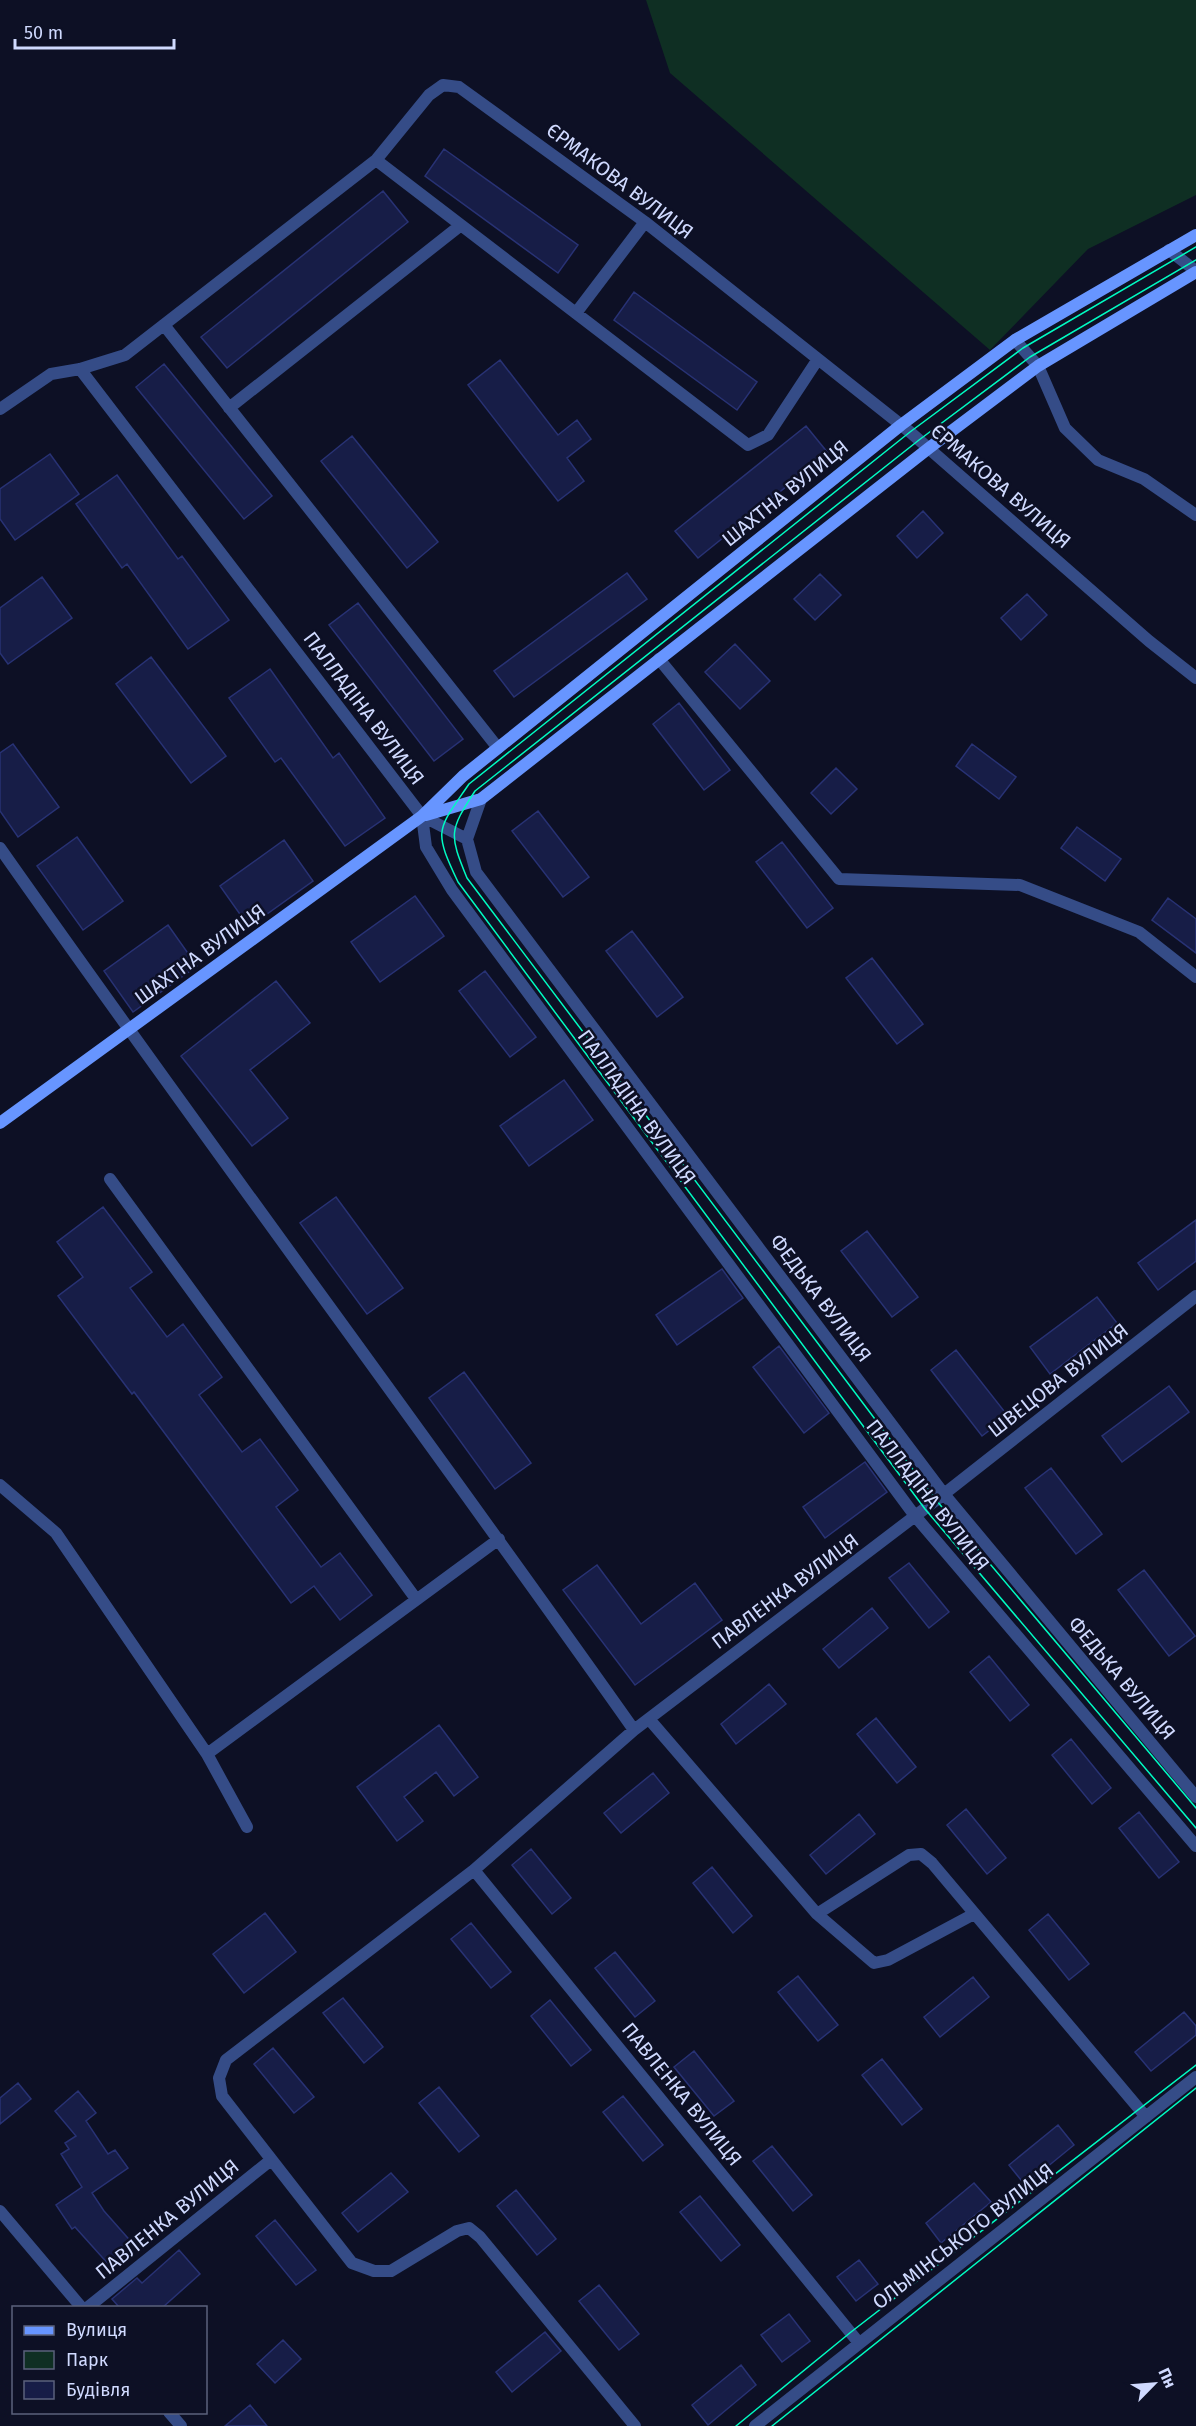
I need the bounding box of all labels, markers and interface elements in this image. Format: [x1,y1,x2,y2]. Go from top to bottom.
scale bar [15,12,174,50]
text: 50 m [24,22,63,44]
street label: ЄРМАКОВА ВУЛИЦЯ [542,118,698,244]
street label: ЄРМАКОВА ВУЛИЦЯ [926,419,1076,553]
street label: ШАХТНА ВУЛИЦЯ [717,435,853,551]
street label: ПАЛЛАДІНА ВУЛИЦЯ [299,627,429,789]
street label: ШАХТНА ВУЛИЦЯ [130,899,270,1009]
street label: ПАЛЛАДІНА ВУЛИЦЯ [573,1025,701,1189]
street label: ФЕДЬКА ВУЛИЦЯ [765,1229,877,1367]
street label: ШВЕЦОВА ВУЛИЦЯ [983,1318,1133,1442]
street label: ПАЛЛАДІНА ВУЛИЦЯ [861,1415,995,1575]
street label: ПАВЛЕНКА ВУЛИЦЯ [707,1528,863,1654]
street label: ФЕДЬКА ВУЛИЦЯ [1063,1611,1181,1745]
street label: ПАВЛЕНКА ВУЛИЦЯ [617,2018,747,2170]
street label: ПАВЛЕНКА ВУЛИЦЯ [91,2154,243,2284]
street label: ОЛЬМІНСЬКОГО ВУЛИЦЯ [868,2158,1058,2314]
legend [12,2306,207,2414]
text: Вулиця [66,2319,127,2341]
text: Парк [66,2349,109,2371]
north arrow [1124,2354,1184,2414]
text: Пн [1154,2365,1180,2391]
text: Будівля [66,2379,130,2401]

